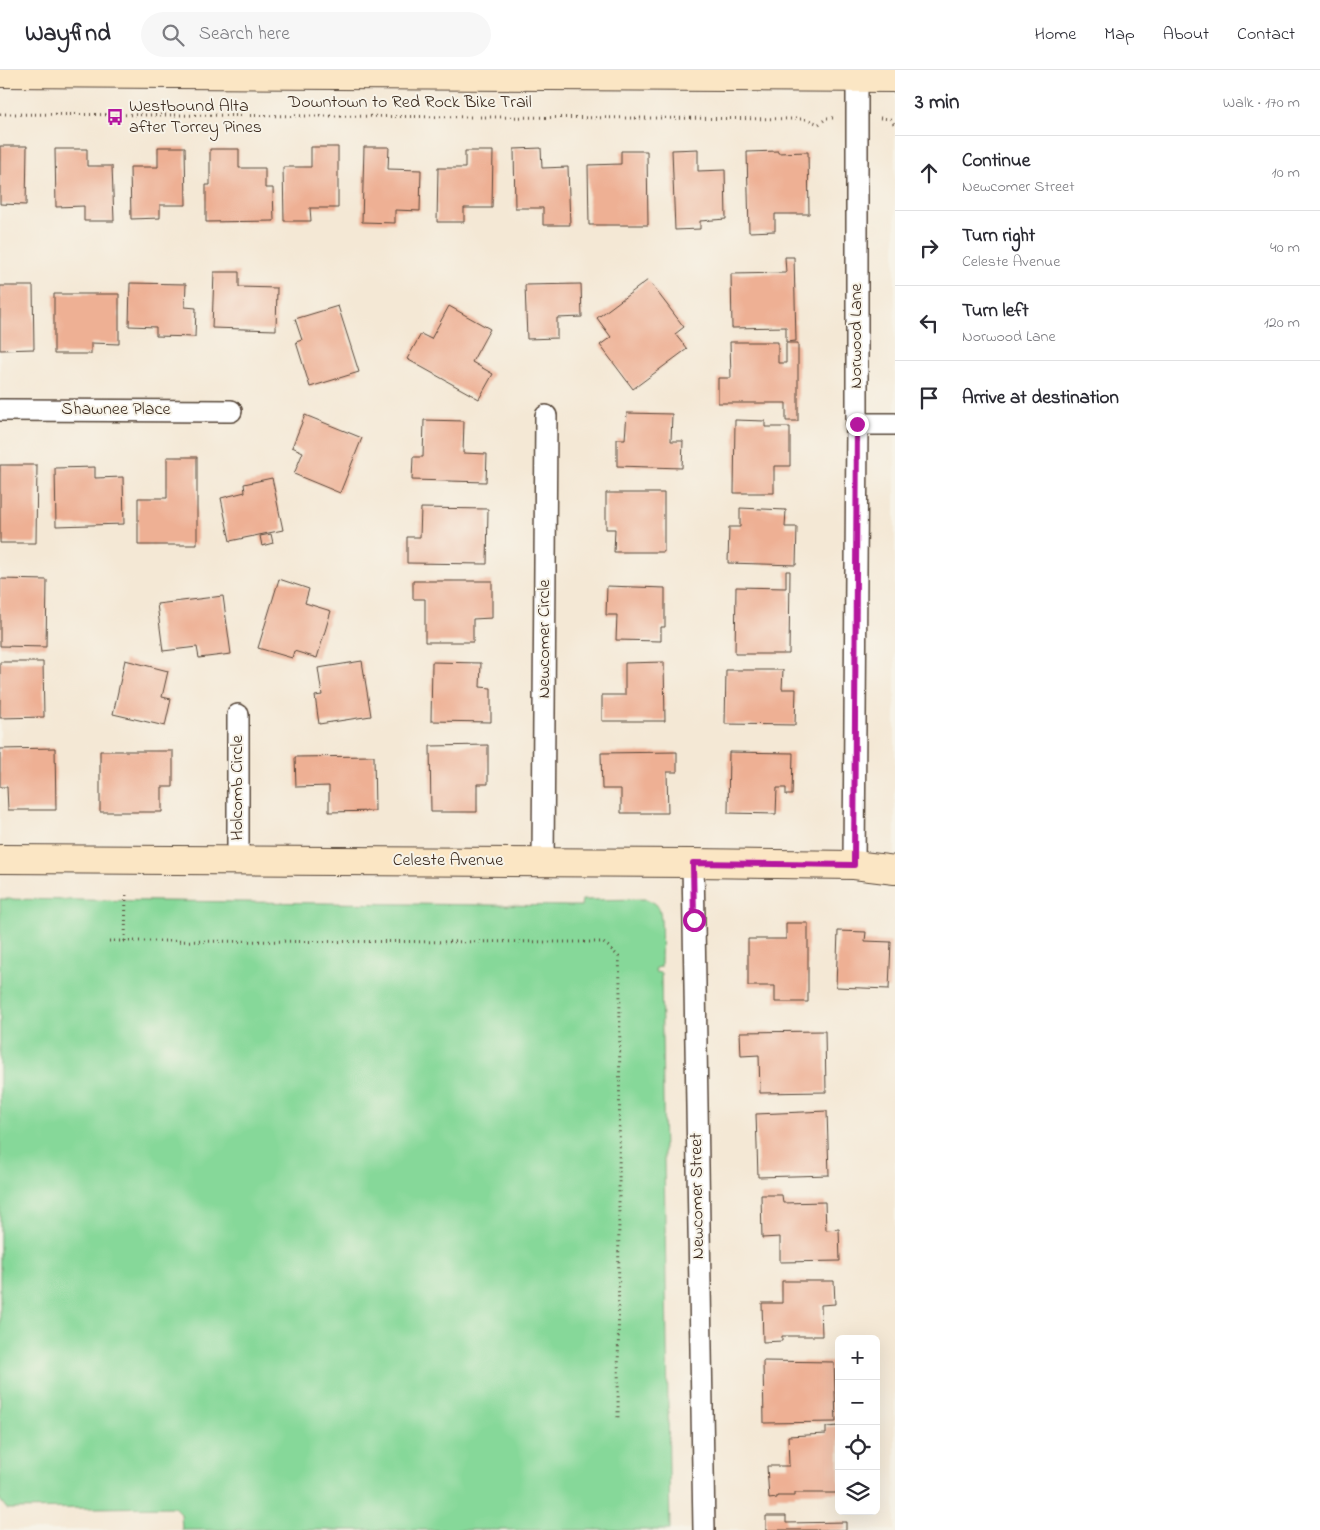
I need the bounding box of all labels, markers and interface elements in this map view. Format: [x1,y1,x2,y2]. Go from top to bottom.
search box [141,12,491,57]
text: Wayfind [25,17,111,52]
icon: search [159,21,187,49]
text: Search here [199,21,290,48]
text: Home [1035,22,1076,48]
text: Map [1104,22,1135,48]
text: About [1163,22,1209,48]
text: Contact [1237,22,1295,48]
text: 3 min [915,88,959,118]
street label: Downtown to Red Rock Bike Trail [287,90,532,116]
text: Walk · 170 m [1223,91,1300,115]
place label: Westbound Alta after Torrey Pines [129,94,262,141]
bus stop icon: Westbound Alta after Torrey Pines [105,107,125,127]
text: Continue [962,148,1030,175]
icon: ahead [915,159,943,187]
text: 10 m [1272,161,1300,185]
text: Newcomer Street [962,175,1075,199]
text: Turn right [962,223,1035,250]
icon: right [915,234,943,262]
text: 40 m [1270,236,1300,260]
text: Celeste Avenue [962,250,1060,274]
street label: Norwood Lane [844,282,870,389]
text: Turn left [962,298,1029,325]
icon: left [915,309,943,337]
text: 120 m [1264,311,1300,335]
text: Norwood Lane [962,325,1056,349]
icon: arrive [915,384,943,412]
text: Arrive at destination [962,385,1119,412]
street label: Shawnee Place [61,397,172,423]
route end [846,413,869,436]
street label: Newcomer Circle [532,579,558,699]
street label: Holcomb Circle [225,734,251,841]
street label: Celeste Avenue [393,848,504,874]
route start [683,909,706,932]
street label: Newcomer Street [684,1132,712,1260]
map controls [835,1335,880,1515]
button: + [835,1335,880,1380]
button: − [835,1380,880,1425]
button: locate [835,1425,880,1470]
button: layers [835,1470,880,1515]

